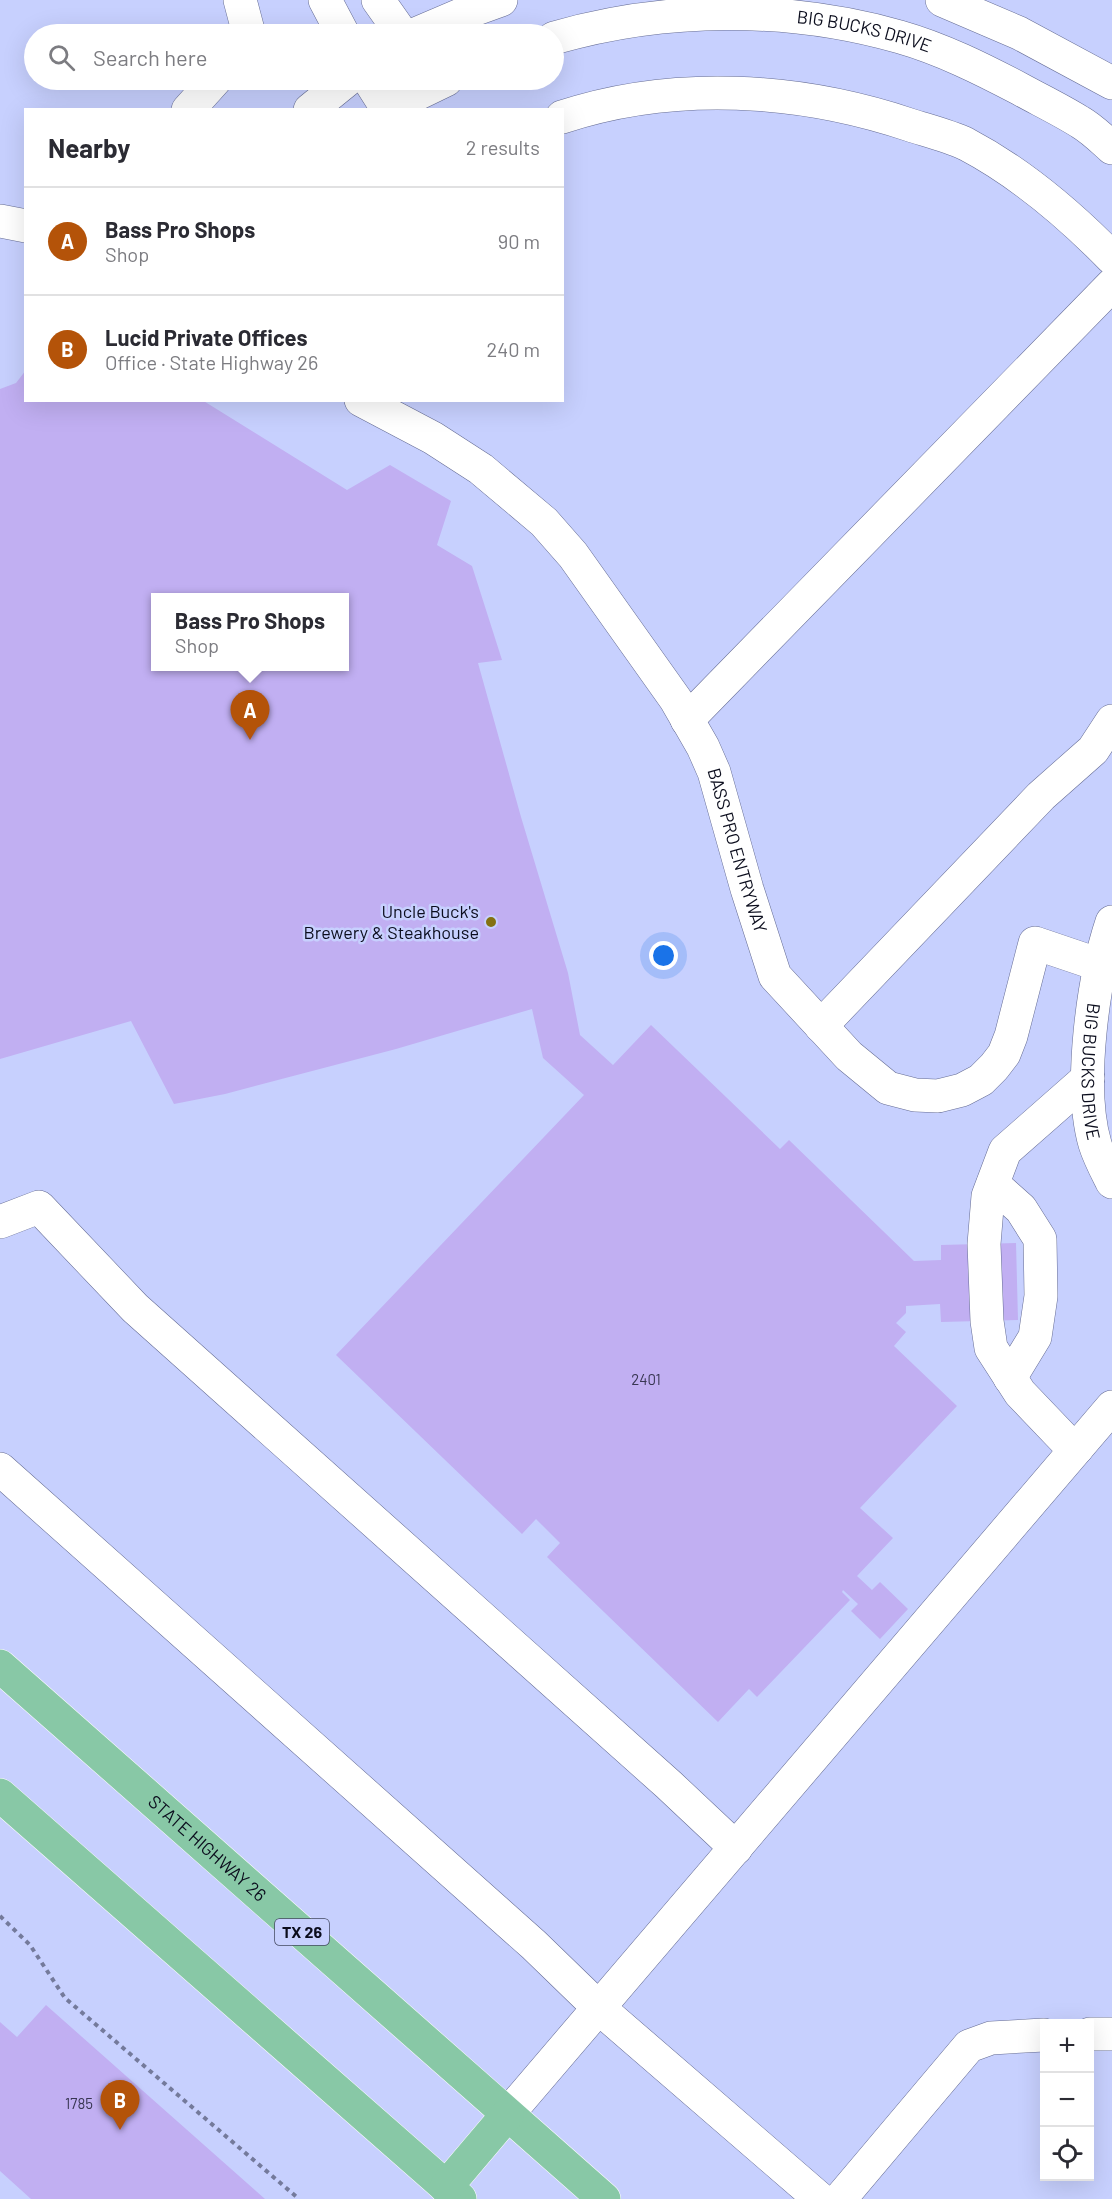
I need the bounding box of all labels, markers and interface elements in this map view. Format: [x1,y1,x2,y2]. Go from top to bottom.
street label: BIG BUCKS DRIVE [796,5,935,57]
search box [24,24,564,90]
icon: search [45,41,78,74]
text: Search here [93,44,207,70]
text: Nearby [48,132,130,163]
text: 2 results [466,135,540,159]
text: Bass Pro Shops [105,216,255,242]
text: A [61,229,74,253]
text: 90 m [498,229,540,253]
text: Shop [105,242,149,266]
text: Lucid Private Offices [105,324,308,350]
text: B [61,337,74,361]
text: 240 m [486,337,540,361]
text: Office · State Highway 26 [105,350,318,374]
popup [151,593,349,671]
text: Bass Pro Shops [175,607,325,633]
text: Shop [175,633,219,657]
pin: A [230,690,270,740]
street label: BASS PRO ENTRYWAY [703,765,772,935]
place label: Uncle Buck's Brewery & Steakhouse [303,900,479,943]
marker: Uncle Buck's Brewery & Steakhouse [484,915,498,929]
your location [649,941,678,970]
street label: BIG BUCKS DRIVE [1078,1002,1105,1142]
house number: 2401 [631,1370,661,1388]
street label: STATE HIGHWAY 26 [144,1790,271,1906]
road number: TX 26 [275,1919,329,1945]
map controls [1040,2019,1094,2181]
button: + [1040,2019,1094,2073]
button: − [1040,2073,1094,2127]
pin: B [100,2080,140,2130]
house number: 1785 [65,2094,93,2112]
button: locate [1040,2127,1094,2181]

